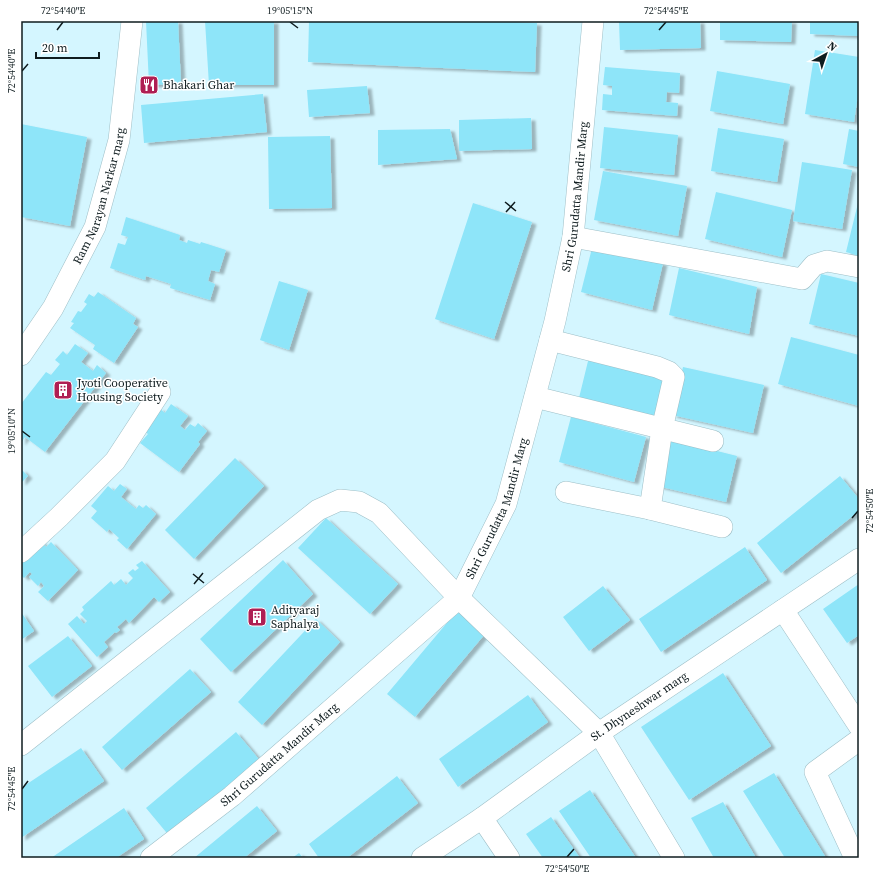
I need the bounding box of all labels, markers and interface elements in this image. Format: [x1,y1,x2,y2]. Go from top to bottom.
text: 72°54'40"E [41,4,85,17]
text: 19°05'15"N [267,4,313,17]
text: 72°54'45"E [644,4,688,17]
scale bar [36,34,99,60]
north arrow [806,34,846,74]
text: N [824,38,840,55]
text: 20 m [42,40,68,56]
text: 72°54'40"E [5,49,18,93]
restaurant icon: Bhakari Ghar [138,74,160,96]
place label: Bhakari Ghar [163,77,234,93]
street label: Shri Gurudatta Mandir Marg [558,121,592,273]
street label: Ram Narayan Narkar marg [69,127,128,267]
place label: Jyoti Cooperative Housing Society [76,375,168,405]
building icon: Jyoti Cooperative Housing Society [52,379,74,401]
text: 19°05'10"N [5,408,18,454]
street label: Shri Gurudatta Mandir Marg [462,436,531,582]
text: 72°54'50"E [863,489,876,533]
place label: Adityaraj Saphalya [271,602,320,632]
building icon: Adityaraj Saphalya [246,606,268,628]
street label: St. Dhyneshwar marg [587,668,691,745]
street label: Shri Gurudatta Mandir Marg [217,699,342,810]
text: 72°54'45"E [5,767,18,811]
text: 72°54'50"E [545,862,589,875]

